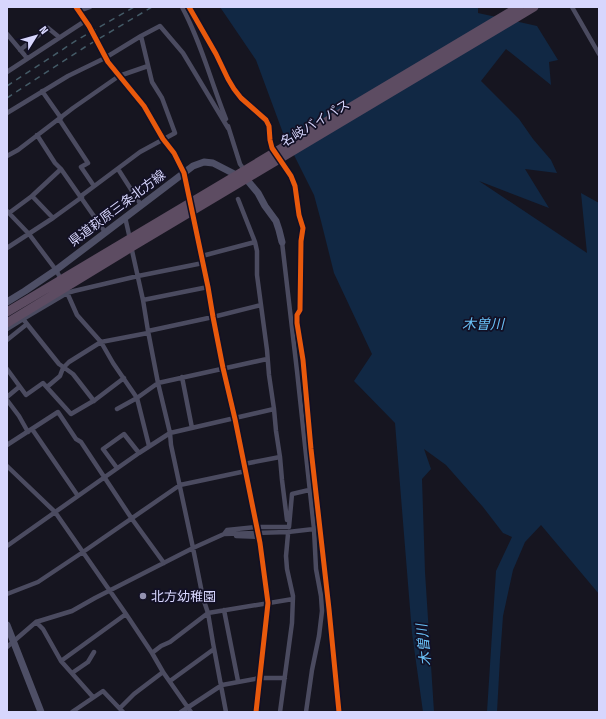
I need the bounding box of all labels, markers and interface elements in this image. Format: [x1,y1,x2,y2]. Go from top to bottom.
north arrow [16,16,56,56]
text: N [36,24,51,37]
street label: 名岐バイパス [278,97,352,149]
street label: 県道萩原三条北方線 [66,167,168,249]
water label: 木曽川 [462,316,506,333]
place label: 北方幼稚園 [151,589,216,604]
marker: 北方幼稚園 [138,591,148,601]
water label: 木曽川 [413,621,435,667]

